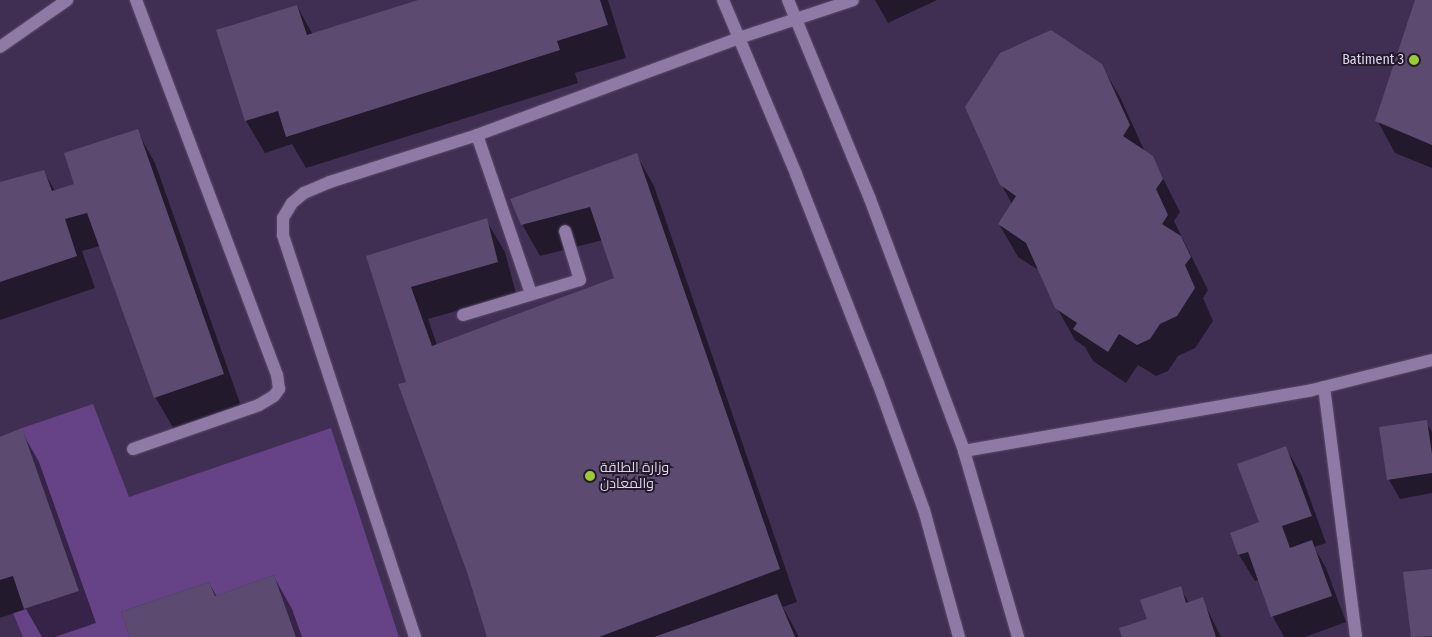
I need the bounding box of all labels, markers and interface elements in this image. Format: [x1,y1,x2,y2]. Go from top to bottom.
place label: Batiment 3 [1342,52,1404,68]
marker: Batiment 3 [1408,54,1420,66]
place label: وزارة الطاقة والمعادن [600,460,669,492]
marker: وزارة الطاقة والمعادن [584,470,596,482]

